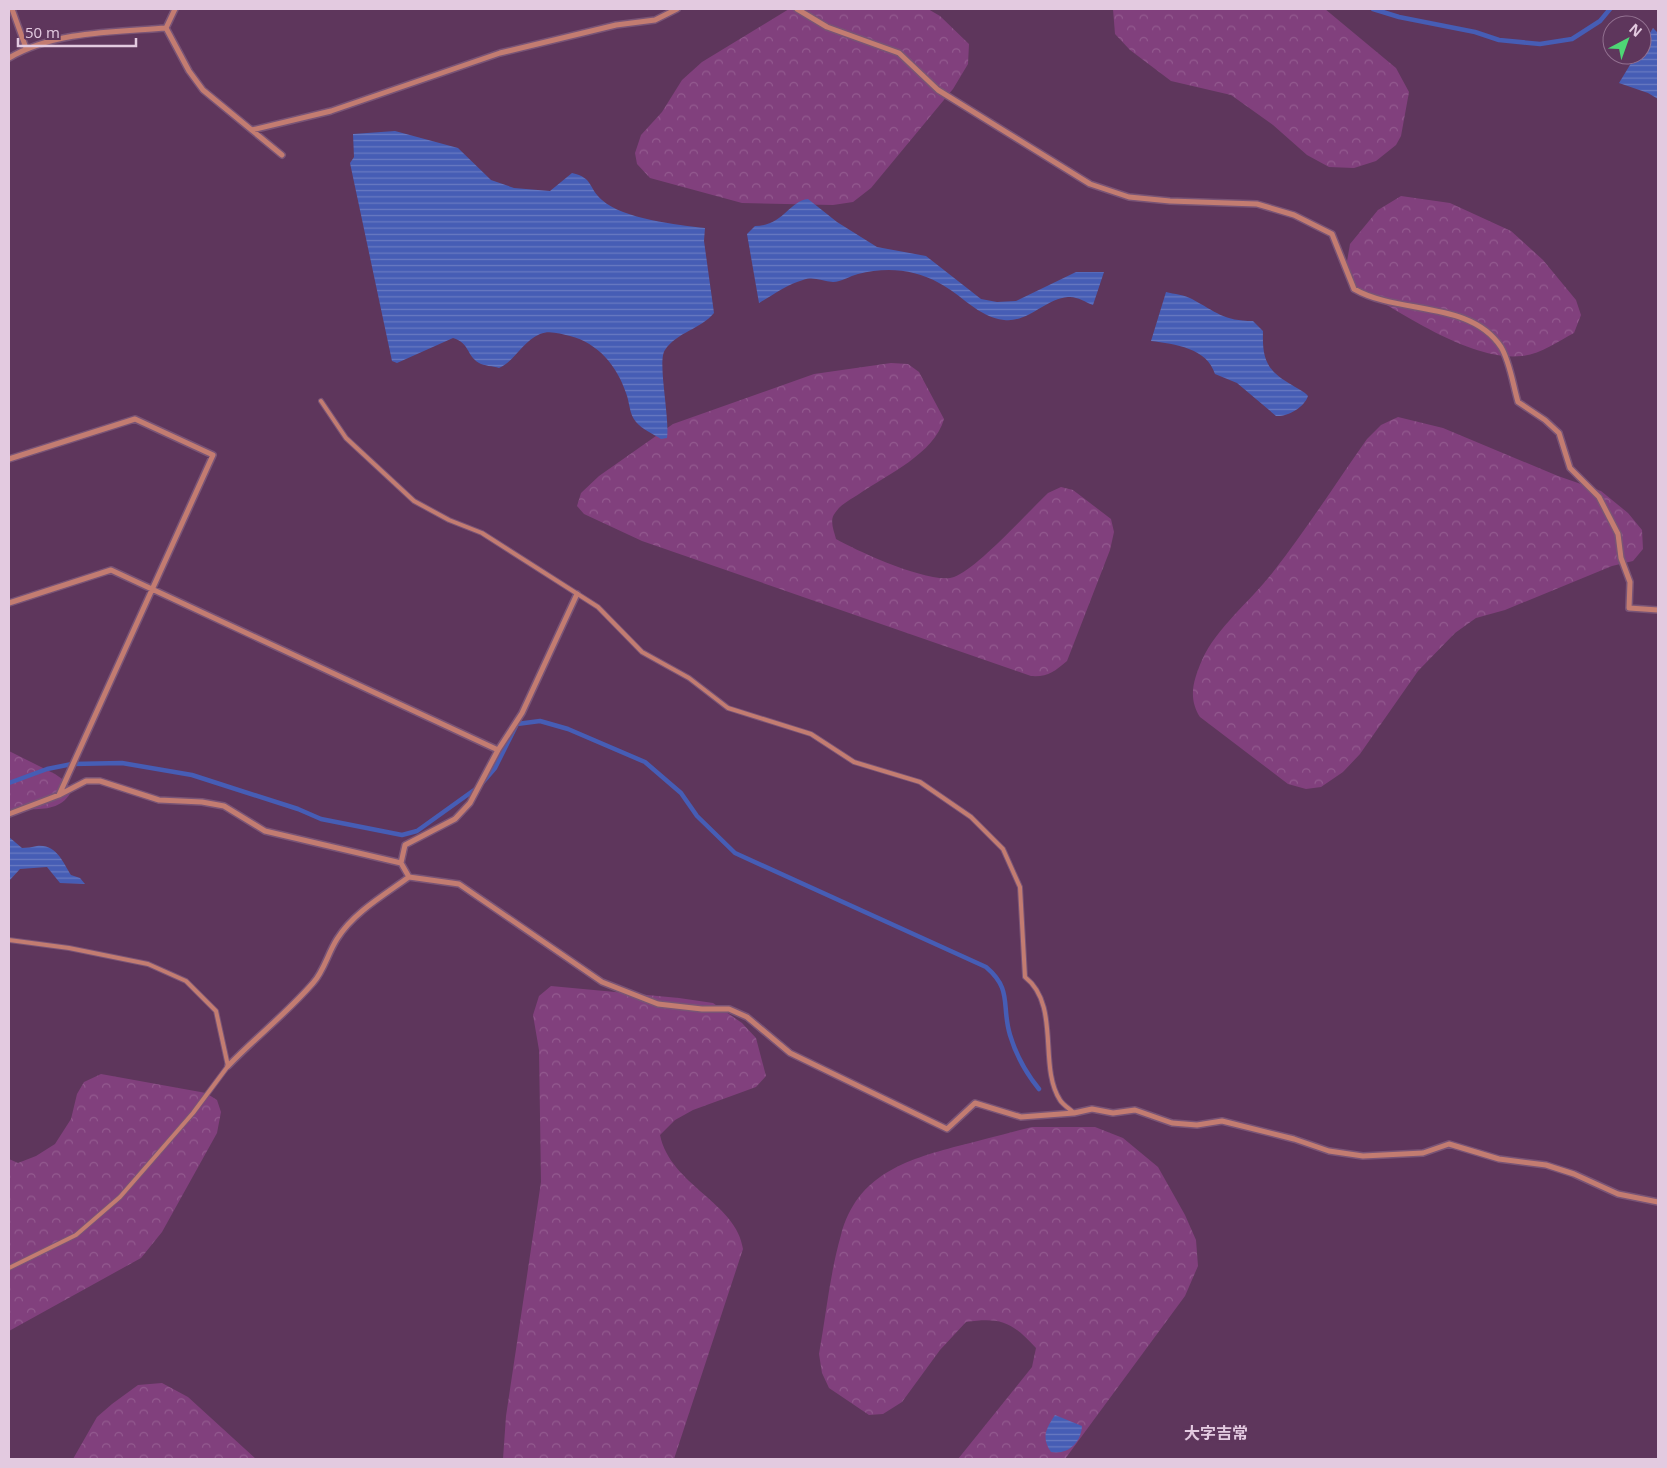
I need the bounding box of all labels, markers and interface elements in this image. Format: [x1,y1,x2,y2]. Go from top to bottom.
scale bar [18,15,135,47]
north arrow [1602,15,1652,65]
text: N [1625,19,1646,41]
text: 50 m [25,22,60,42]
district label: 大字吉常 [1184,1422,1248,1444]

